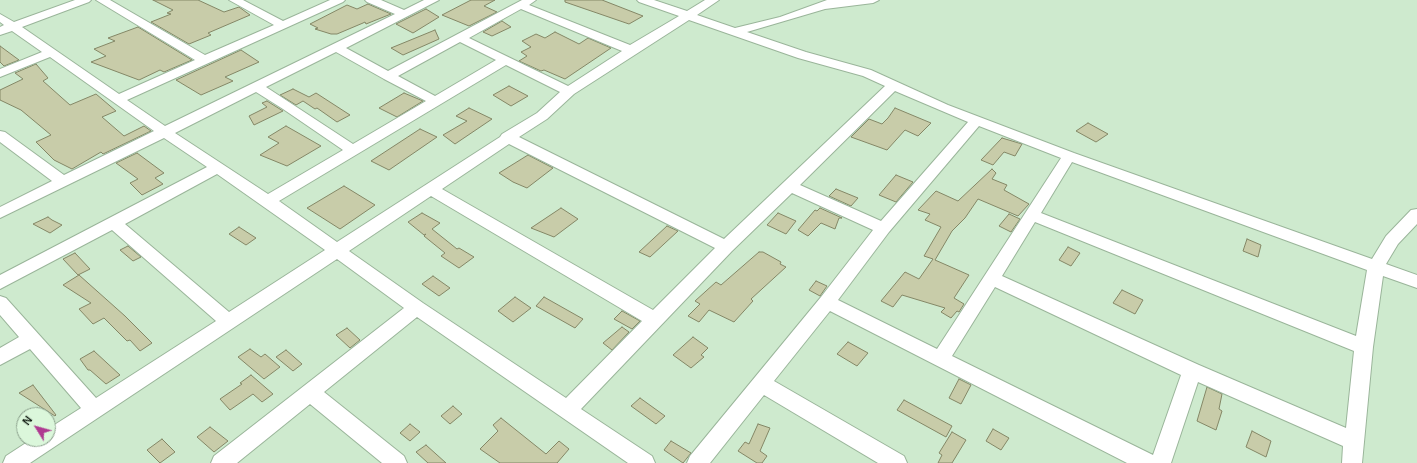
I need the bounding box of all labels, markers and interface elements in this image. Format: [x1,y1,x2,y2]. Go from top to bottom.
north arrow [16,407,56,447]
text: N [20,414,34,427]

